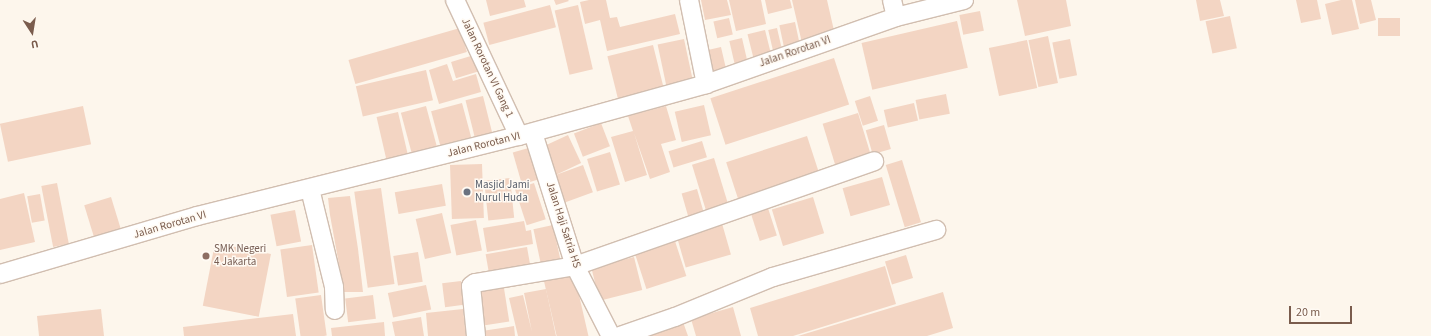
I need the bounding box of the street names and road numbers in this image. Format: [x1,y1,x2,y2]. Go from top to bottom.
street label: Jalan Rorotan VI Gang 1 [458,16,516,120]
street label: Jalan Rorotan VI [758,34,832,70]
street label: Jalan Rorotan VI [446,130,522,160]
street label: Jalan Haji Satria HS [543,180,583,270]
street label: Jalan Rorotan VI [132,208,208,242]

